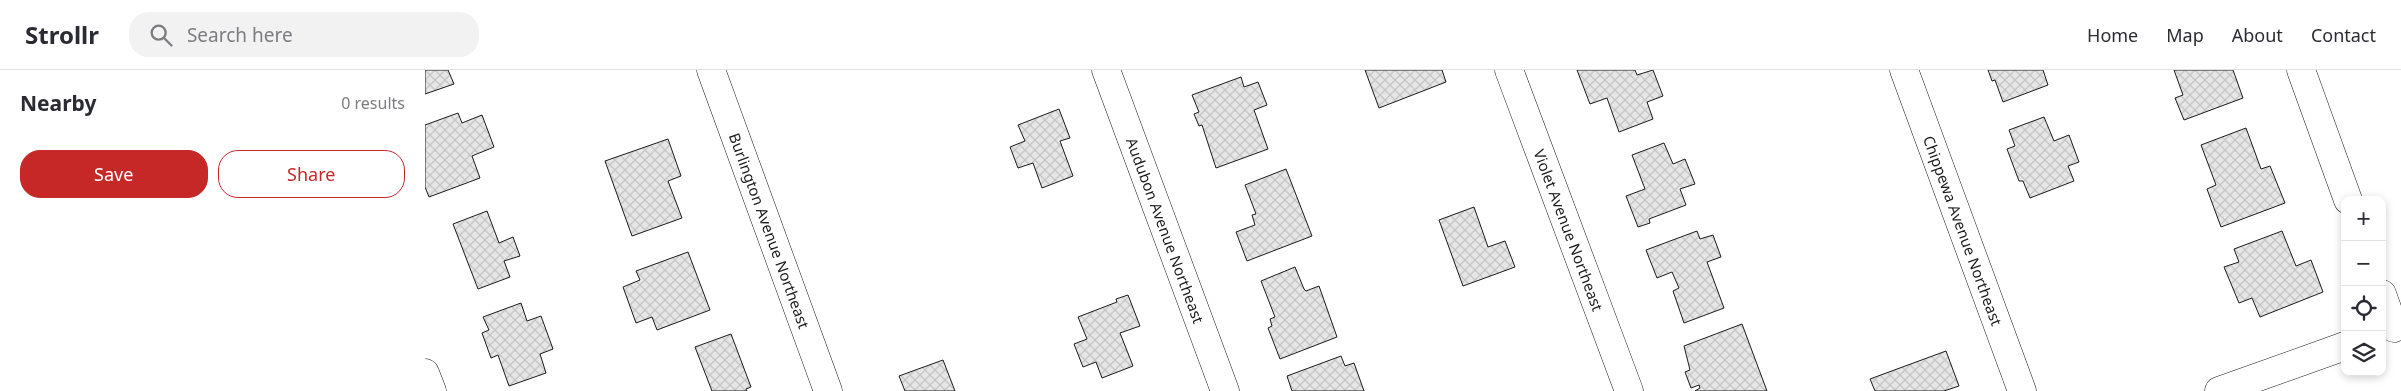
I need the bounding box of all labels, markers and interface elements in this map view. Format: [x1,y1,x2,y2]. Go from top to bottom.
search box [129,12,479,57]
text: Strollr [25,18,99,51]
icon: search [147,21,175,49]
text: Search here [187,22,293,48]
text: Home [2087,23,2138,47]
text: Map [2166,23,2204,47]
text: About [2232,23,2283,47]
text: Contact [2311,23,2376,47]
text: Nearby [20,89,96,117]
text: 0 results [341,92,405,114]
street label: Burlington Avenue Northeast [725,130,815,332]
street label: Chippewa Avenue Northeast [1919,133,2007,329]
street label: Audubon Avenue Northeast [1122,135,1209,326]
street label: Violet Avenue Northeast [1530,147,1608,314]
button: Save [20,150,208,198]
button: Share [218,150,405,198]
map controls [2341,196,2386,376]
button: + [2341,196,2386,241]
button: − [2341,241,2386,286]
button: locate [2341,286,2386,331]
button: layers [2341,331,2386,376]

